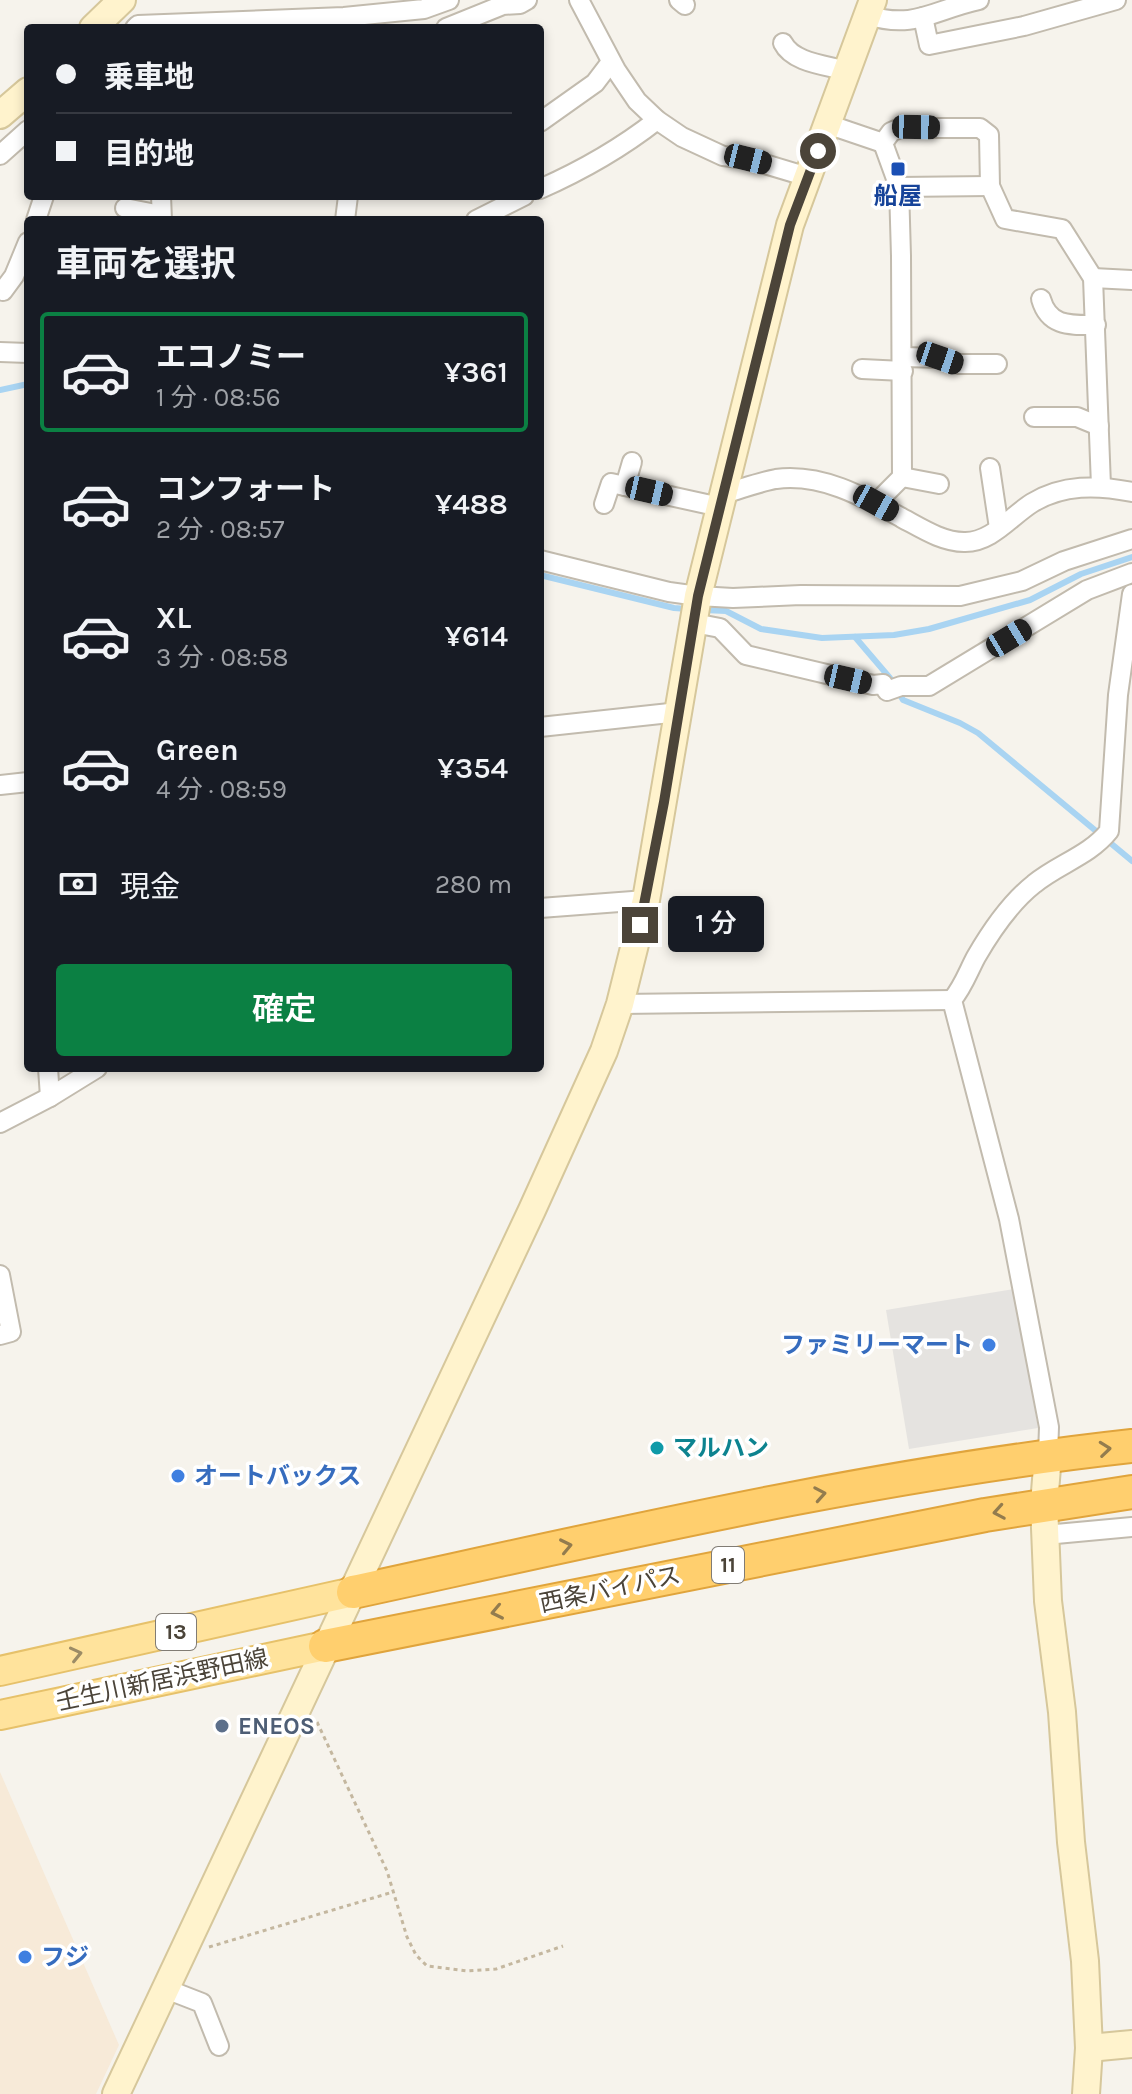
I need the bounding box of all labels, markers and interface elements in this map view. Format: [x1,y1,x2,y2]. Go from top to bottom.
text: 乗車地 [104,59,194,95]
car [892,115,940,139]
route start [800,133,836,169]
text: 目的地 [104,136,194,172]
car [722,142,774,176]
marker: 船屋 [889,160,907,178]
place label: 船屋 [874,182,922,210]
text: 車両を選択 [56,243,236,285]
icon: car [60,336,132,408]
text: エコノミー [156,339,306,375]
car [913,339,967,377]
text: ¥361 [444,354,508,390]
text: 1 分 · 08:56 [156,382,281,413]
icon: car [60,468,132,540]
text: コンフォート [156,471,335,507]
car [623,474,675,508]
car [849,481,903,525]
text: ¥488 [435,486,508,522]
text: 2 分 · 08:57 [156,514,285,545]
icon: car [60,600,132,672]
text: XL [156,600,191,636]
car [982,615,1036,661]
text: ¥614 [445,618,508,654]
text: 3 分 · 08:58 [156,642,289,673]
car [822,662,874,696]
icon: car [60,732,132,804]
text: Green [156,732,239,768]
text: ¥354 [437,750,508,786]
text: 4 分 · 08:59 [156,774,287,805]
icon: cash [56,862,100,906]
text: 現金 [120,869,180,905]
text: 280 m [435,869,512,900]
callout: 1 分 [668,897,764,953]
route end [622,907,658,943]
text: 1 分 [695,908,737,939]
button: 確定 [56,964,512,1056]
place label: ファミリーマート [781,1331,973,1359]
marker: ファミリーマート [980,1336,998,1354]
place label: マルハン [673,1434,769,1462]
marker: マルハン [648,1439,666,1457]
one-way arrow [1099,1440,1112,1457]
place label: オートバックス [194,1462,361,1490]
marker: オートバックス [169,1467,187,1485]
one-way arrow [814,1487,827,1504]
one-way arrow [993,1503,1006,1520]
one-way arrow [558,1538,572,1555]
road number: 11 [712,1547,744,1583]
street label: 西条バイパス [537,1560,683,1618]
one-way arrow [491,1603,505,1620]
road number: 13 [156,1614,196,1650]
street label: 壬生川新居浜野田線 [53,1644,271,1716]
one-way arrow [69,1646,82,1663]
place label: ENEOS [238,1712,315,1740]
marker: ENEOS [213,1717,231,1735]
place label: フジ [41,1943,89,1971]
marker: フジ [16,1948,34,1966]

